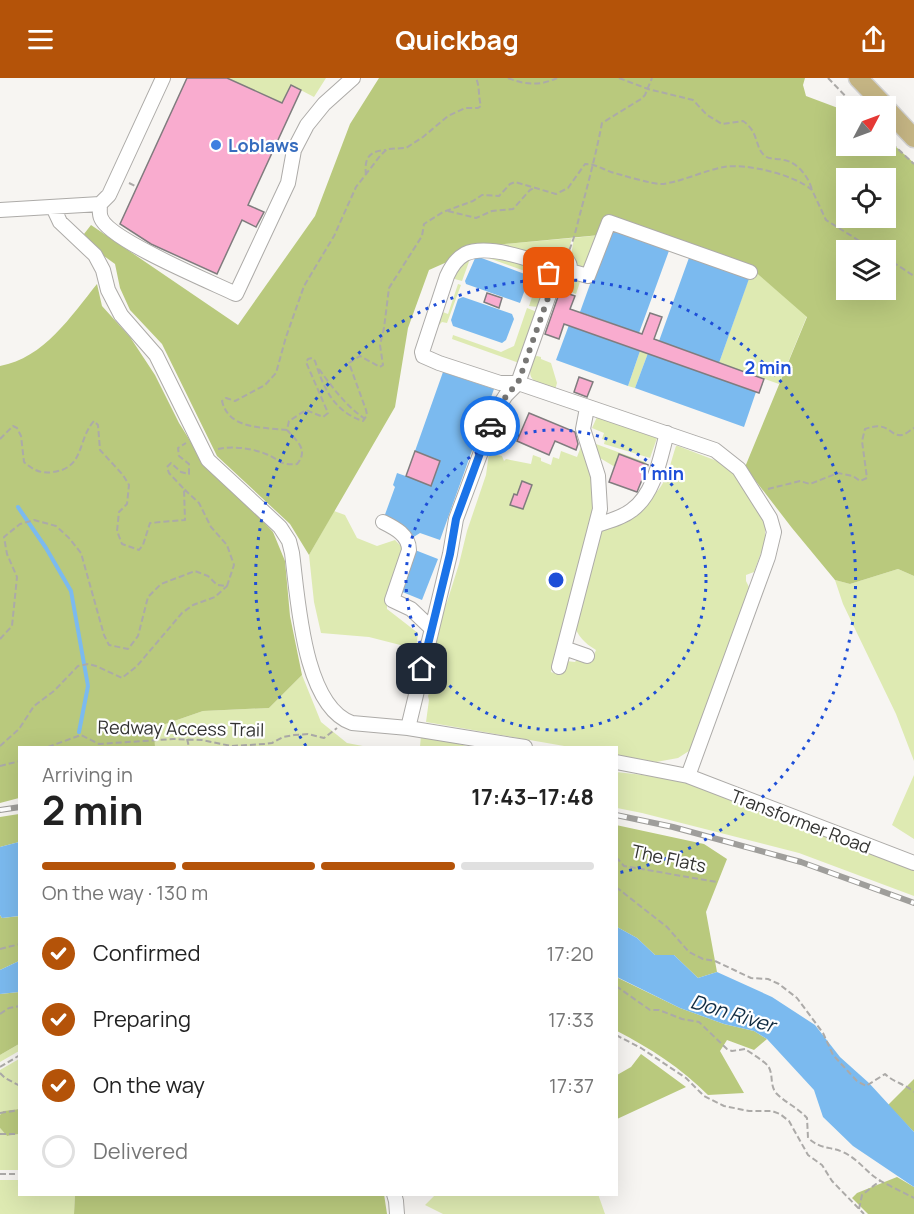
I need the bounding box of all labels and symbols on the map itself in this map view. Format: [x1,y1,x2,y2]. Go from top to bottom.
north arrow [836,96,896,156]
place label: Loblaws [228,133,299,157]
marker: Loblaws [209,138,223,152]
pin [523,247,574,298]
text: 2 min [745,355,791,379]
courier [460,396,520,456]
text: 1 min [640,461,684,485]
centre of rings [546,570,566,590]
pin [396,643,447,694]
street label: Redway Access Trail [98,715,264,741]
street label: Transformer Road [728,783,874,859]
street label: The Flats [630,838,708,878]
water label: Don River [687,987,781,1039]

